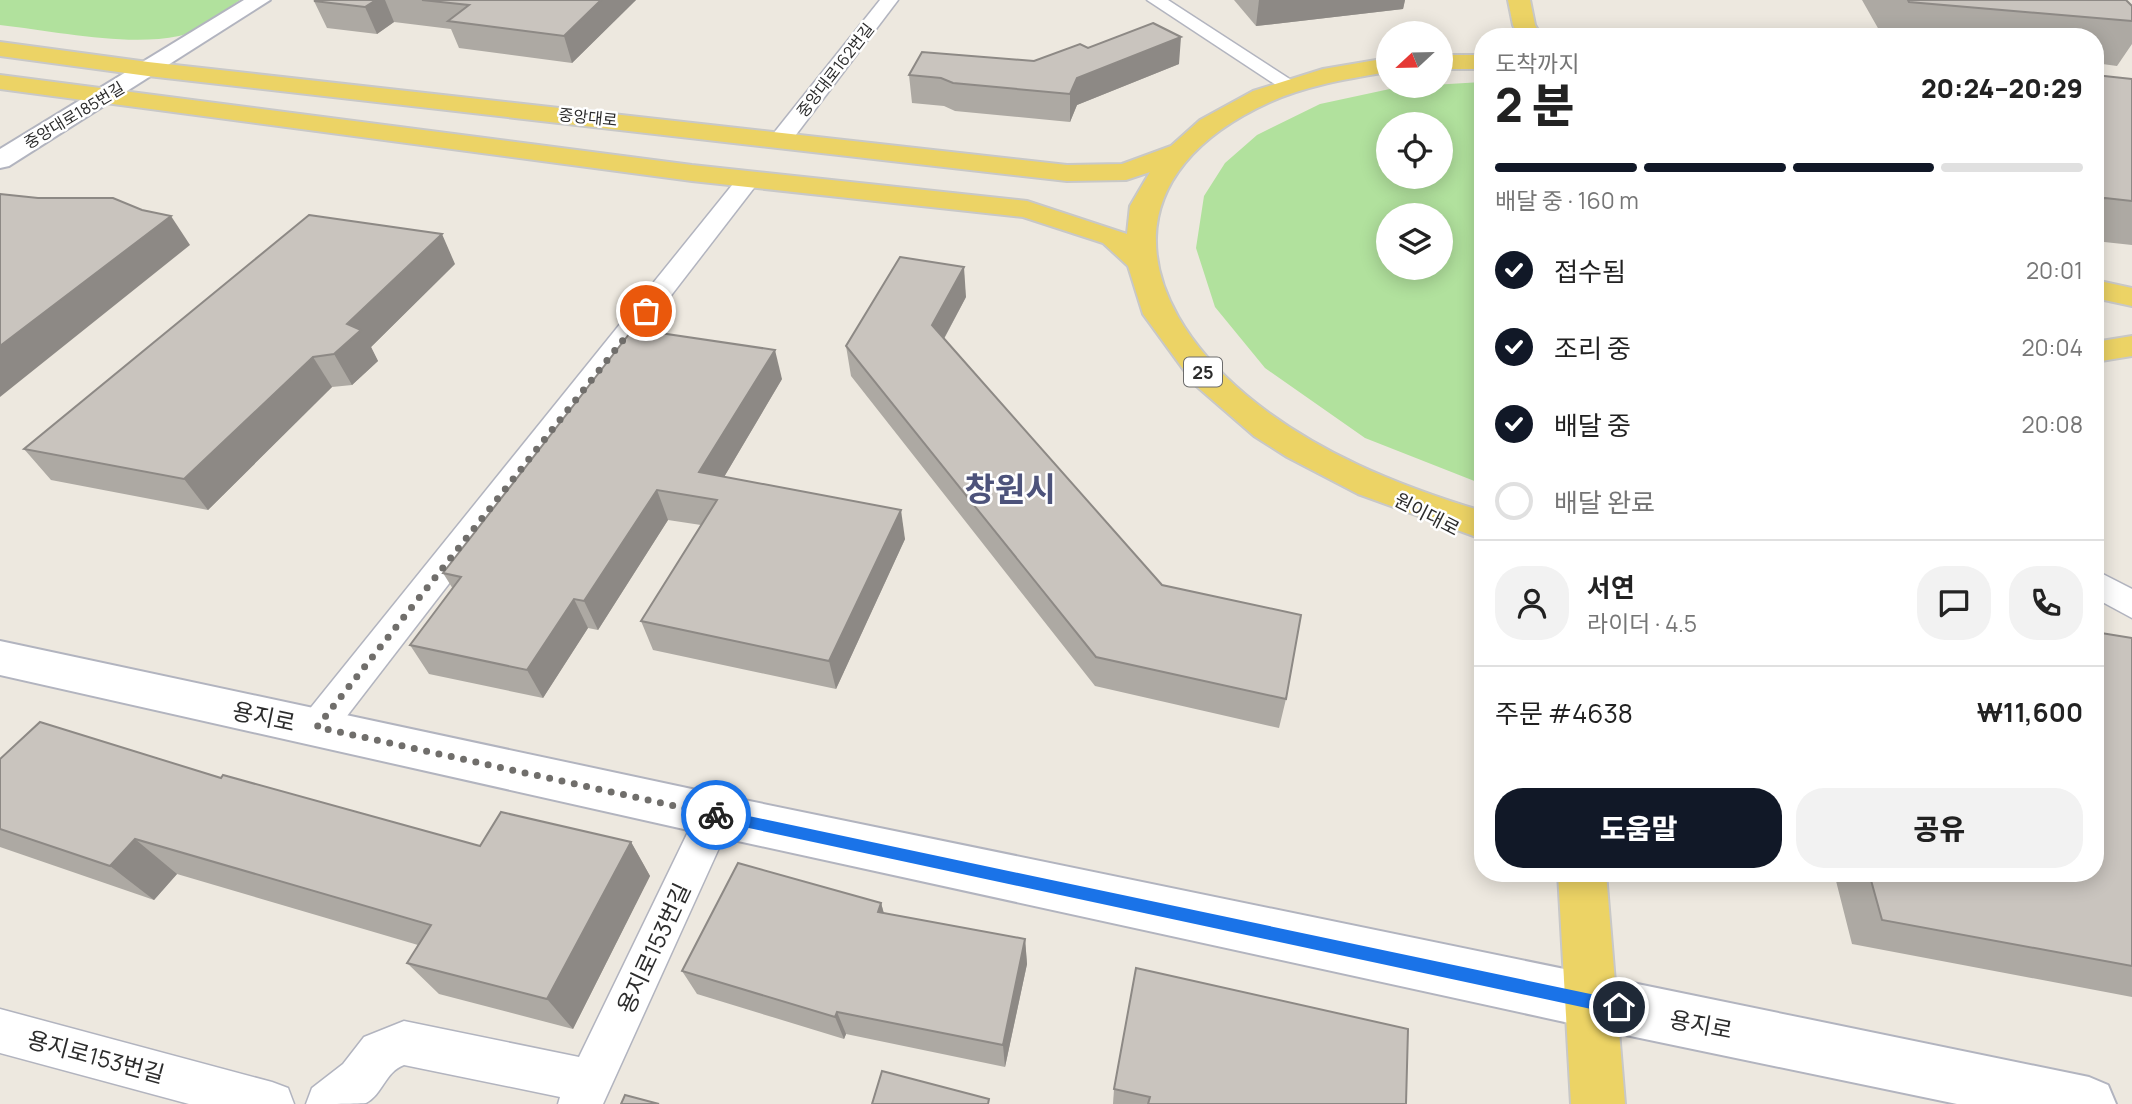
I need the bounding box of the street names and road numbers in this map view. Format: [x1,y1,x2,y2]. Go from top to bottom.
street label: 중앙대로162번길 [791,18,879,122]
street label: 중앙대로185번길 [20,76,128,154]
street label: 중앙대로 [558,103,619,131]
road number: 25 [1184,358,1222,386]
street label: 원이대로 [1390,487,1464,541]
street label: 용지로 [230,694,298,738]
street label: 용지로153번길 [609,877,697,1019]
street label: 용지로 [1667,1002,1735,1046]
street label: 용지로153번길 [24,1022,168,1090]

